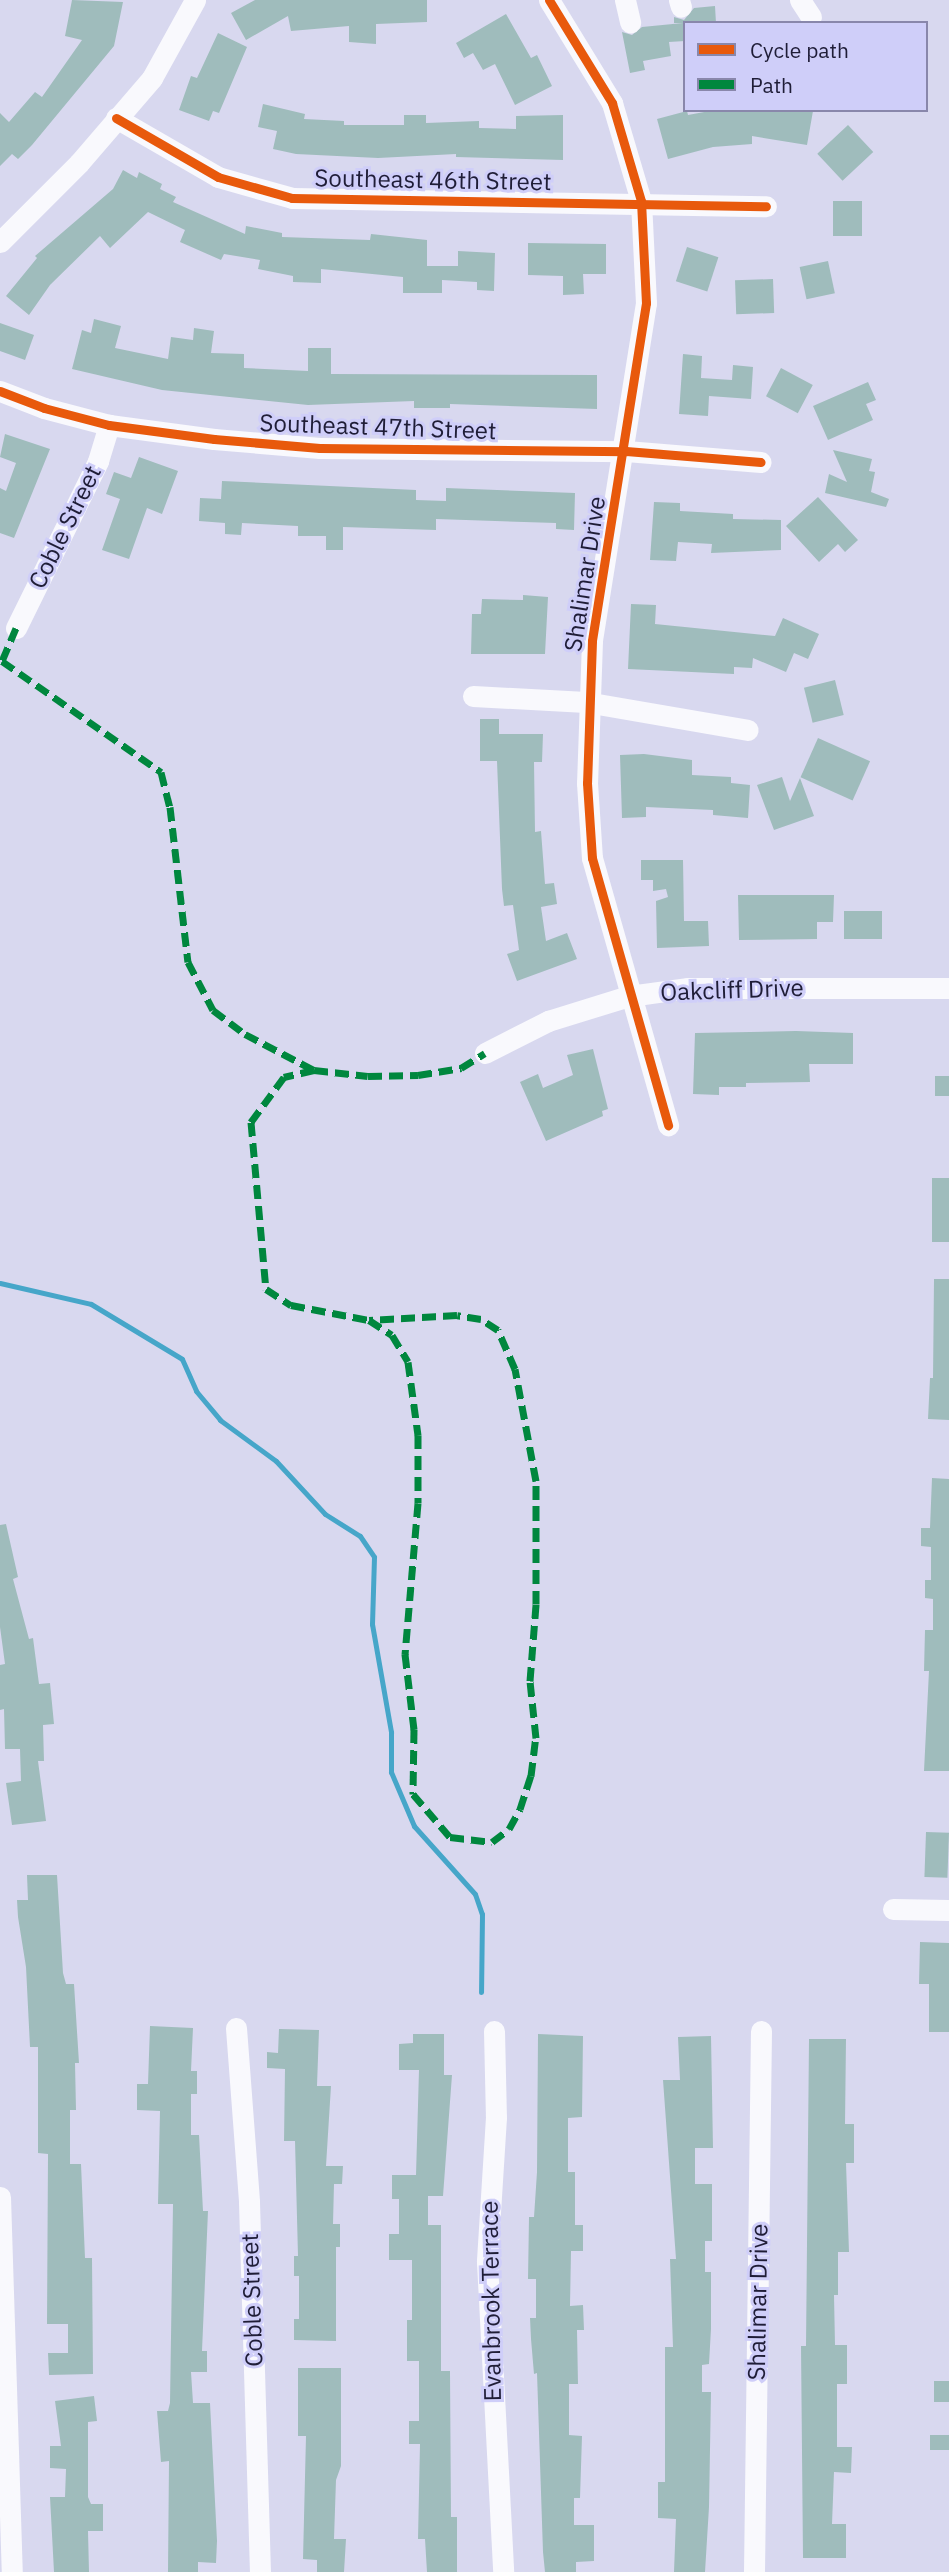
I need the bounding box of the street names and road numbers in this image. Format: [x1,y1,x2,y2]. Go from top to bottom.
street label: Southeast 46th Street [314,164,552,196]
street label: Southeast 47th Street [259,408,497,446]
street label: Coble Street [23,461,107,593]
street label: Shalimar Drive [559,494,611,654]
street label: Oakcliff Drive [660,973,804,1007]
street label: Evanbrook Terrace [475,2200,507,2402]
street label: Shalimar Drive [742,2223,774,2381]
street label: Coble Street [235,2233,269,2367]

